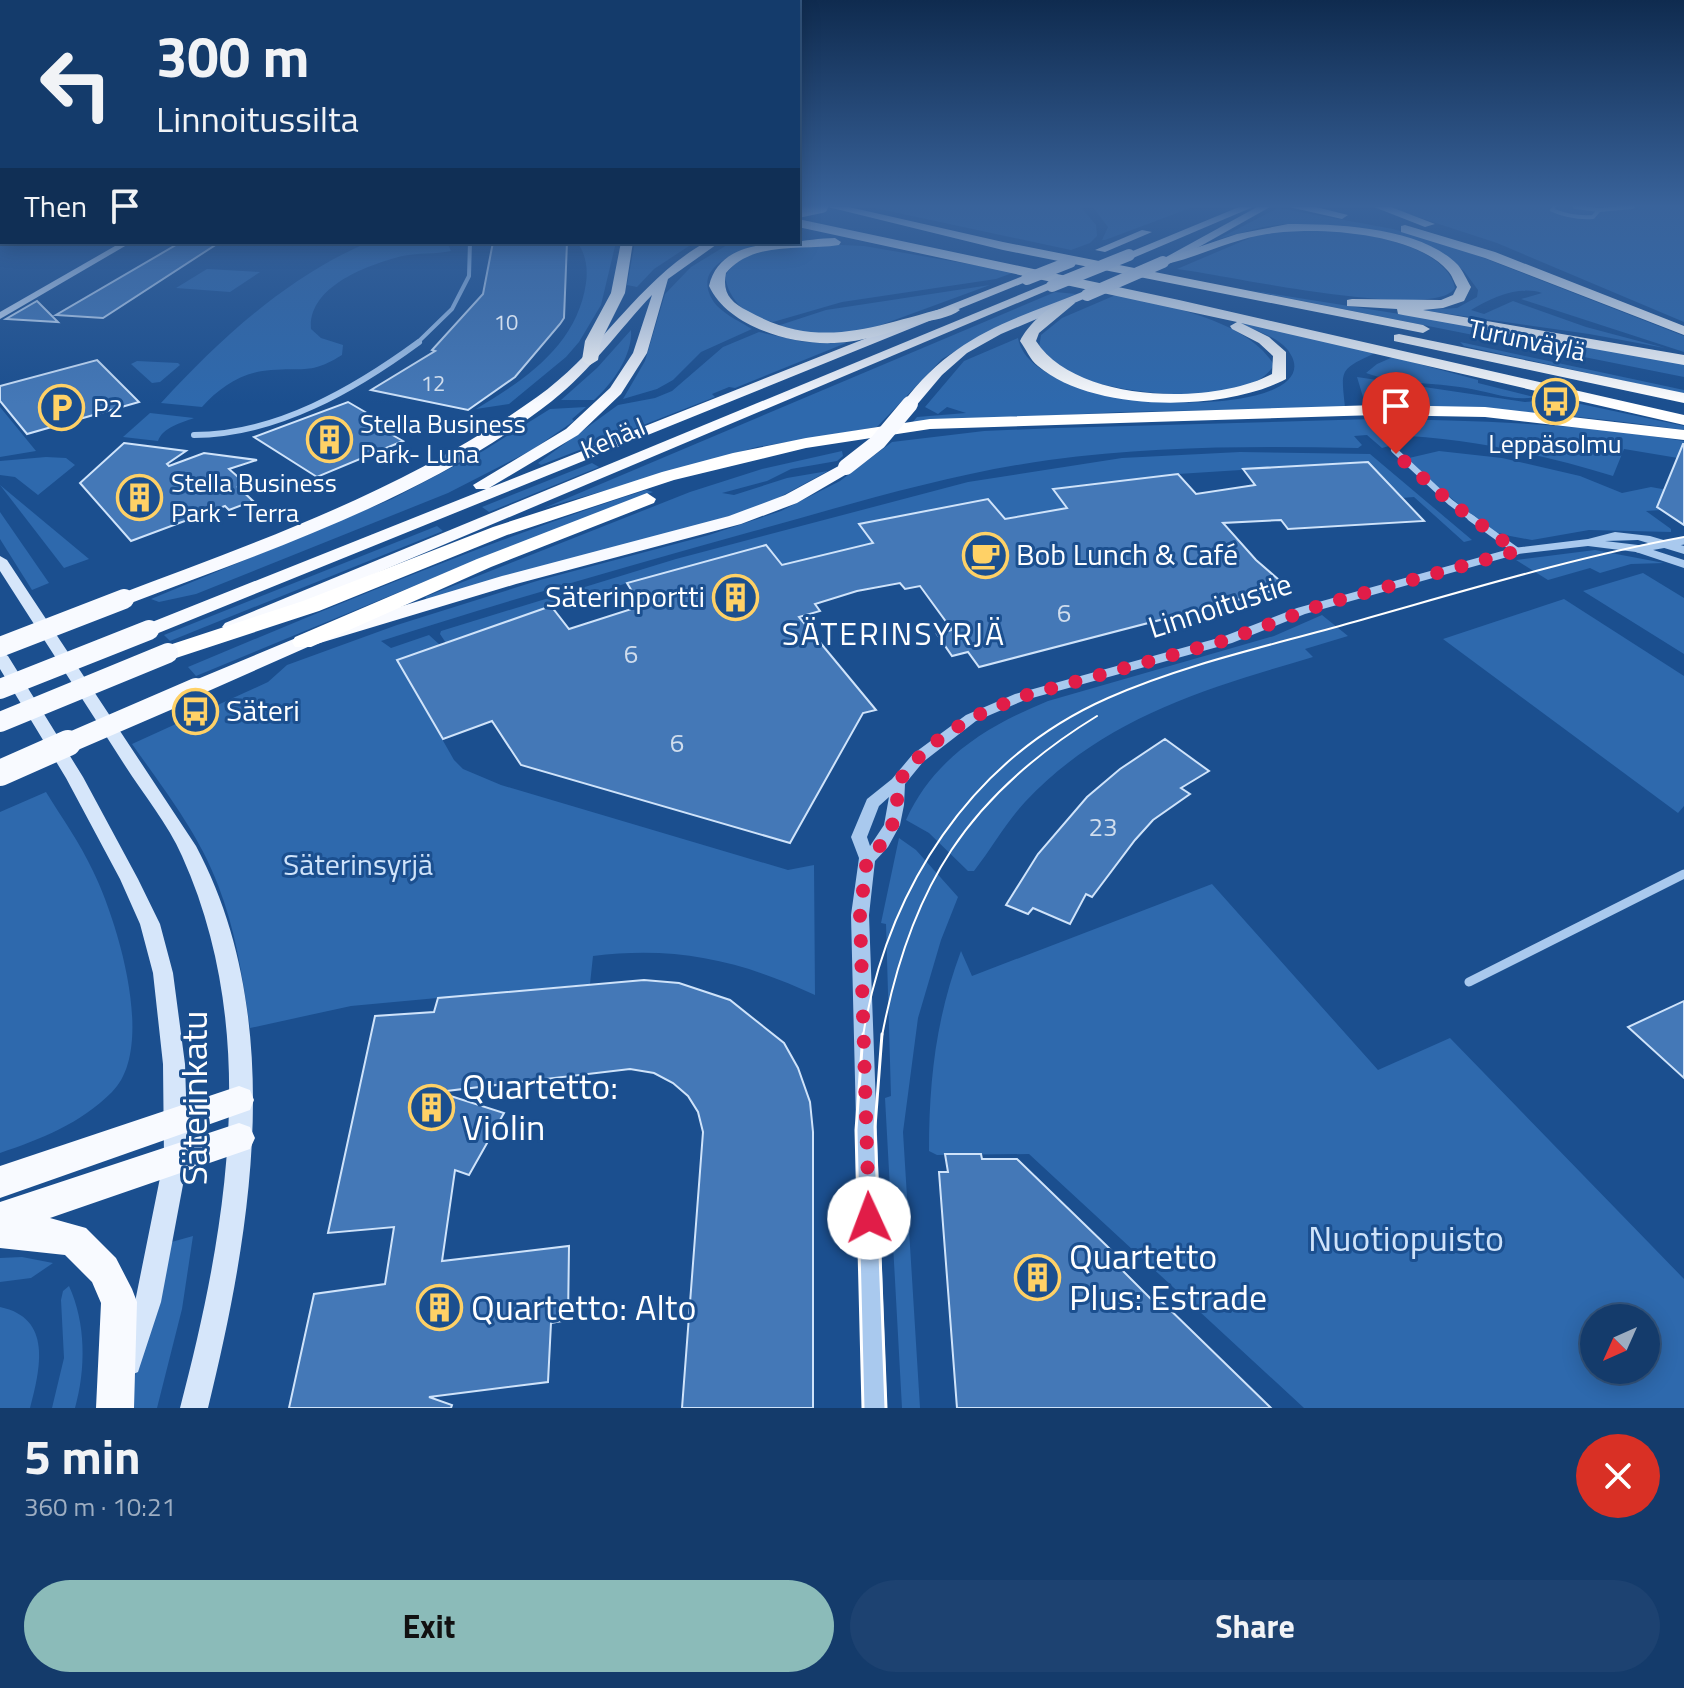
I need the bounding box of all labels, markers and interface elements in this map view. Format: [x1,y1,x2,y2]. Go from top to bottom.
text: 300 m [156,14,309,99]
icon: left [24,32,128,136]
text: Linnoitussilta [156,91,359,146]
text: Then [24,183,87,229]
icon: arrive [103,184,147,228]
house number: 10 [494,305,518,339]
street label: Turunväylä [1465,308,1589,371]
house number: 12 [421,366,445,400]
pin [1362,372,1430,454]
bus stop icon: Leppäsolmu [1531,377,1579,425]
parking icon: P2 [38,384,86,432]
icon: arrive [1374,384,1418,428]
place label: P2 [93,388,123,427]
place label: Stella Business Park- Luna [360,404,526,473]
street label: Kehä I [575,407,651,469]
building icon: Stella Business Park- Luna [305,415,353,463]
place label: Leppäsolmu [1488,424,1622,463]
place label: Stella Business Park - Terra [171,463,337,532]
building icon: Stella Business Park - Terra [116,474,164,522]
cafe icon: Bob Lunch & Café [961,531,1009,579]
place label: Bob Lunch & Café [1016,531,1238,577]
street label: Linnoitustie [1142,560,1297,650]
place label: Säterinportti [545,573,705,619]
building icon: Säterinportti [712,573,760,621]
house number: 6 [1057,593,1071,632]
district label: SÄTERINSYRJÄ [782,609,1006,657]
house number: 6 [624,634,638,673]
bus stop icon: Säteri [171,687,219,735]
place label: Säteri [226,687,300,733]
house number: 6 [670,723,684,762]
house number: 23 [1088,807,1118,846]
park label: Säterinsyrjä [283,841,433,887]
street label: Säterinkatu [166,1011,221,1185]
place label: Quartetto: Violin [462,1058,618,1154]
building icon: Quartetto: Violin [407,1083,455,1131]
position arrow [827,1176,911,1260]
park label: Nuotiopuisto [1308,1210,1504,1265]
place label: Quartetto Plus: Estrade [1069,1228,1267,1324]
building icon: Quartetto Plus: Estrade [1014,1253,1062,1301]
place label: Quartetto: Alto [471,1279,697,1334]
building icon: Quartetto: Alto [416,1283,464,1331]
north arrow [1580,1304,1660,1384]
map controls [1580,1304,1660,1384]
text: 5 min [24,1420,141,1493]
button: close [1576,1434,1660,1518]
text: 360 m · 10:21 [24,1487,176,1526]
button: Exit [24,1580,834,1672]
button: Share [850,1580,1660,1672]

